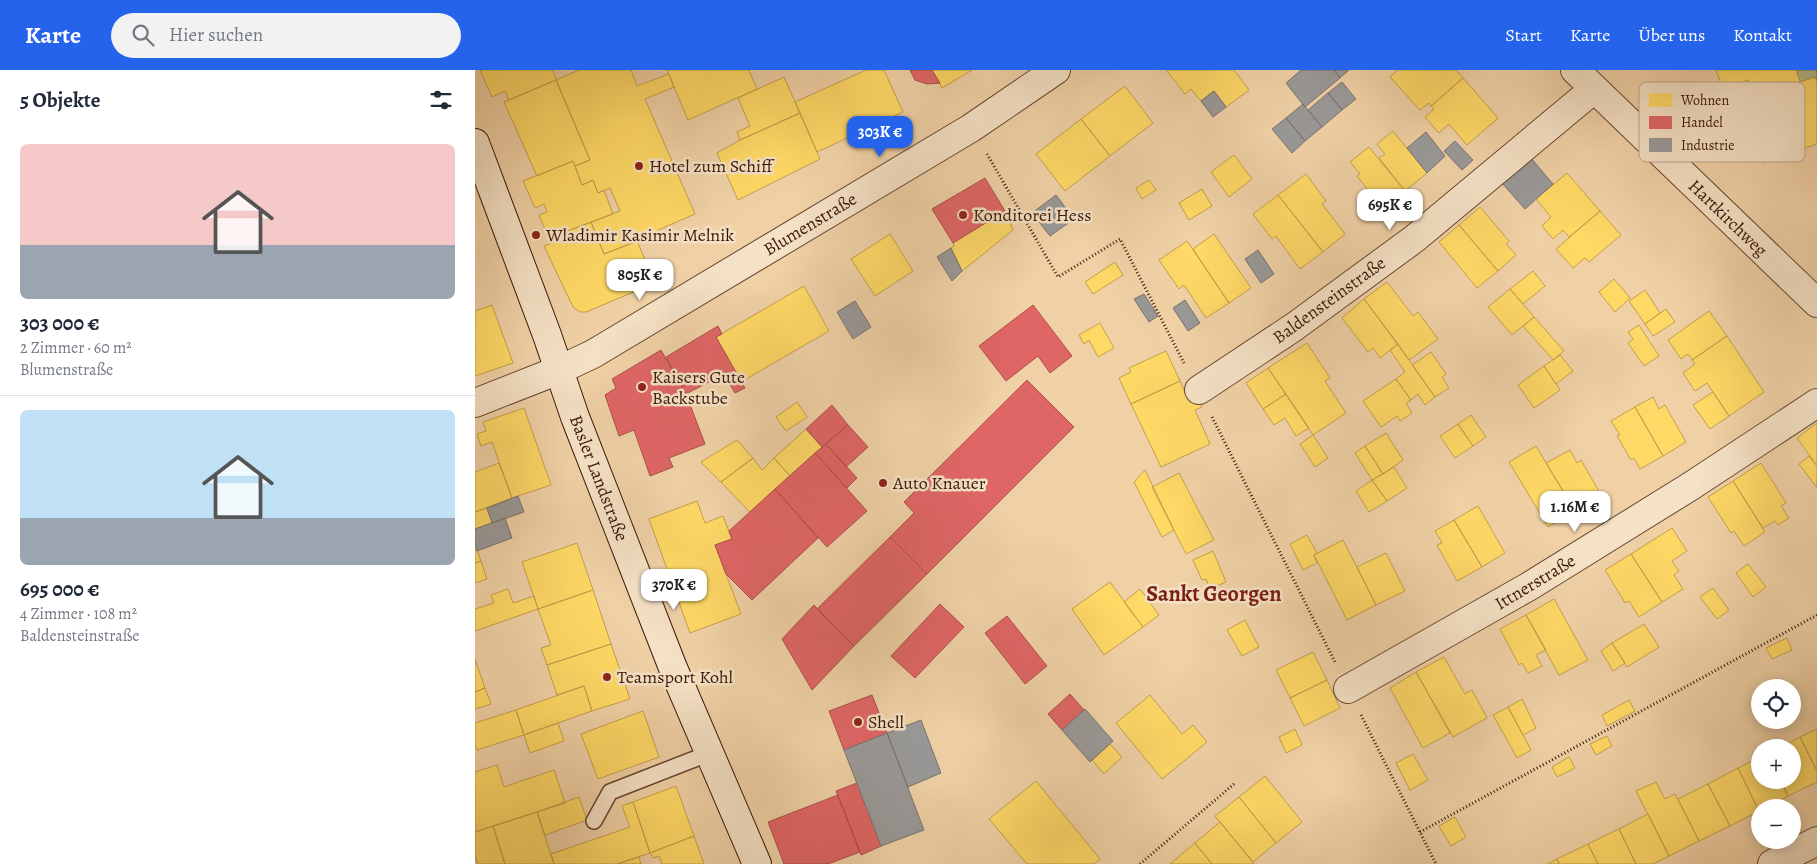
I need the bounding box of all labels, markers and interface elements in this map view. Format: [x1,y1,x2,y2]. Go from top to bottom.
search box [111,13,461,58]
text: Karte [25,19,81,51]
icon: search [129,21,157,49]
text: Hier suchen [169,22,263,48]
text: Start [1505,23,1542,47]
text: Karte [1570,23,1610,47]
text: Über uns [1638,23,1705,47]
text: Kontakt [1733,23,1792,47]
legend [1639,82,1805,162]
text: 5 Objekte [20,86,100,114]
icon: filters [427,86,455,114]
text: Wohnen [1680,91,1729,110]
text: Handel [1681,113,1723,132]
pin: 303K € [839,116,921,158]
text: 303K € [858,121,902,143]
text: Industrie [1681,136,1735,155]
place label: Hotel zum Schiff [649,154,776,178]
marker: Hotel zum Schiff [633,160,645,172]
street label: Hartkirchweg [1683,174,1773,262]
icon: home [193,177,283,267]
street label: Blumenstraße [759,187,861,261]
pin: 695K € [1349,189,1431,231]
text: 695K € [1368,194,1412,216]
place label: Konditorei Hess [973,203,1091,227]
marker: Konditorei Hess [957,209,969,221]
place label: Wladimir Kasimir Melnik [545,223,734,247]
marker: Wladimir Kasimir Melnik [530,229,542,241]
street label: Baldensteinstraße [1268,251,1390,349]
pin: 805K € [599,258,681,301]
text: 805K € [617,264,663,286]
text: 303 000 € [20,309,100,337]
text: 2 Zimmer · 60 m² [20,337,131,359]
text: Blumenstraße [20,359,113,381]
place label: Kaisers Gute Backstube [652,365,745,410]
marker: Kaisers Gute Backstube [636,381,648,393]
street label: Basler Landstraße [564,411,634,545]
icon: home [193,442,283,532]
place label: Auto Knauer [892,471,986,495]
marker: Auto Knauer [877,477,889,489]
pin: 1.16M € [1529,490,1621,533]
text: 1.16M € [1551,496,1599,518]
street label: Ittnerstraße [1490,548,1580,616]
pin: 370K € [633,568,715,611]
text: 370K € [652,574,696,596]
text: 695 000 € [20,575,100,603]
district label: Sankt Georgen [1146,579,1282,609]
text: 4 Zimmer · 108 m² [20,603,137,625]
text: Baldensteinstraße [20,625,139,647]
place label: Teamsport Kohl [617,665,734,689]
marker: Teamsport Kohl [601,671,613,683]
map controls [1751,679,1801,849]
button: locate [1751,679,1801,729]
place label: Shell [868,710,904,734]
marker: Shell [852,716,864,728]
button: + [1751,739,1801,789]
button: − [1751,799,1801,849]

